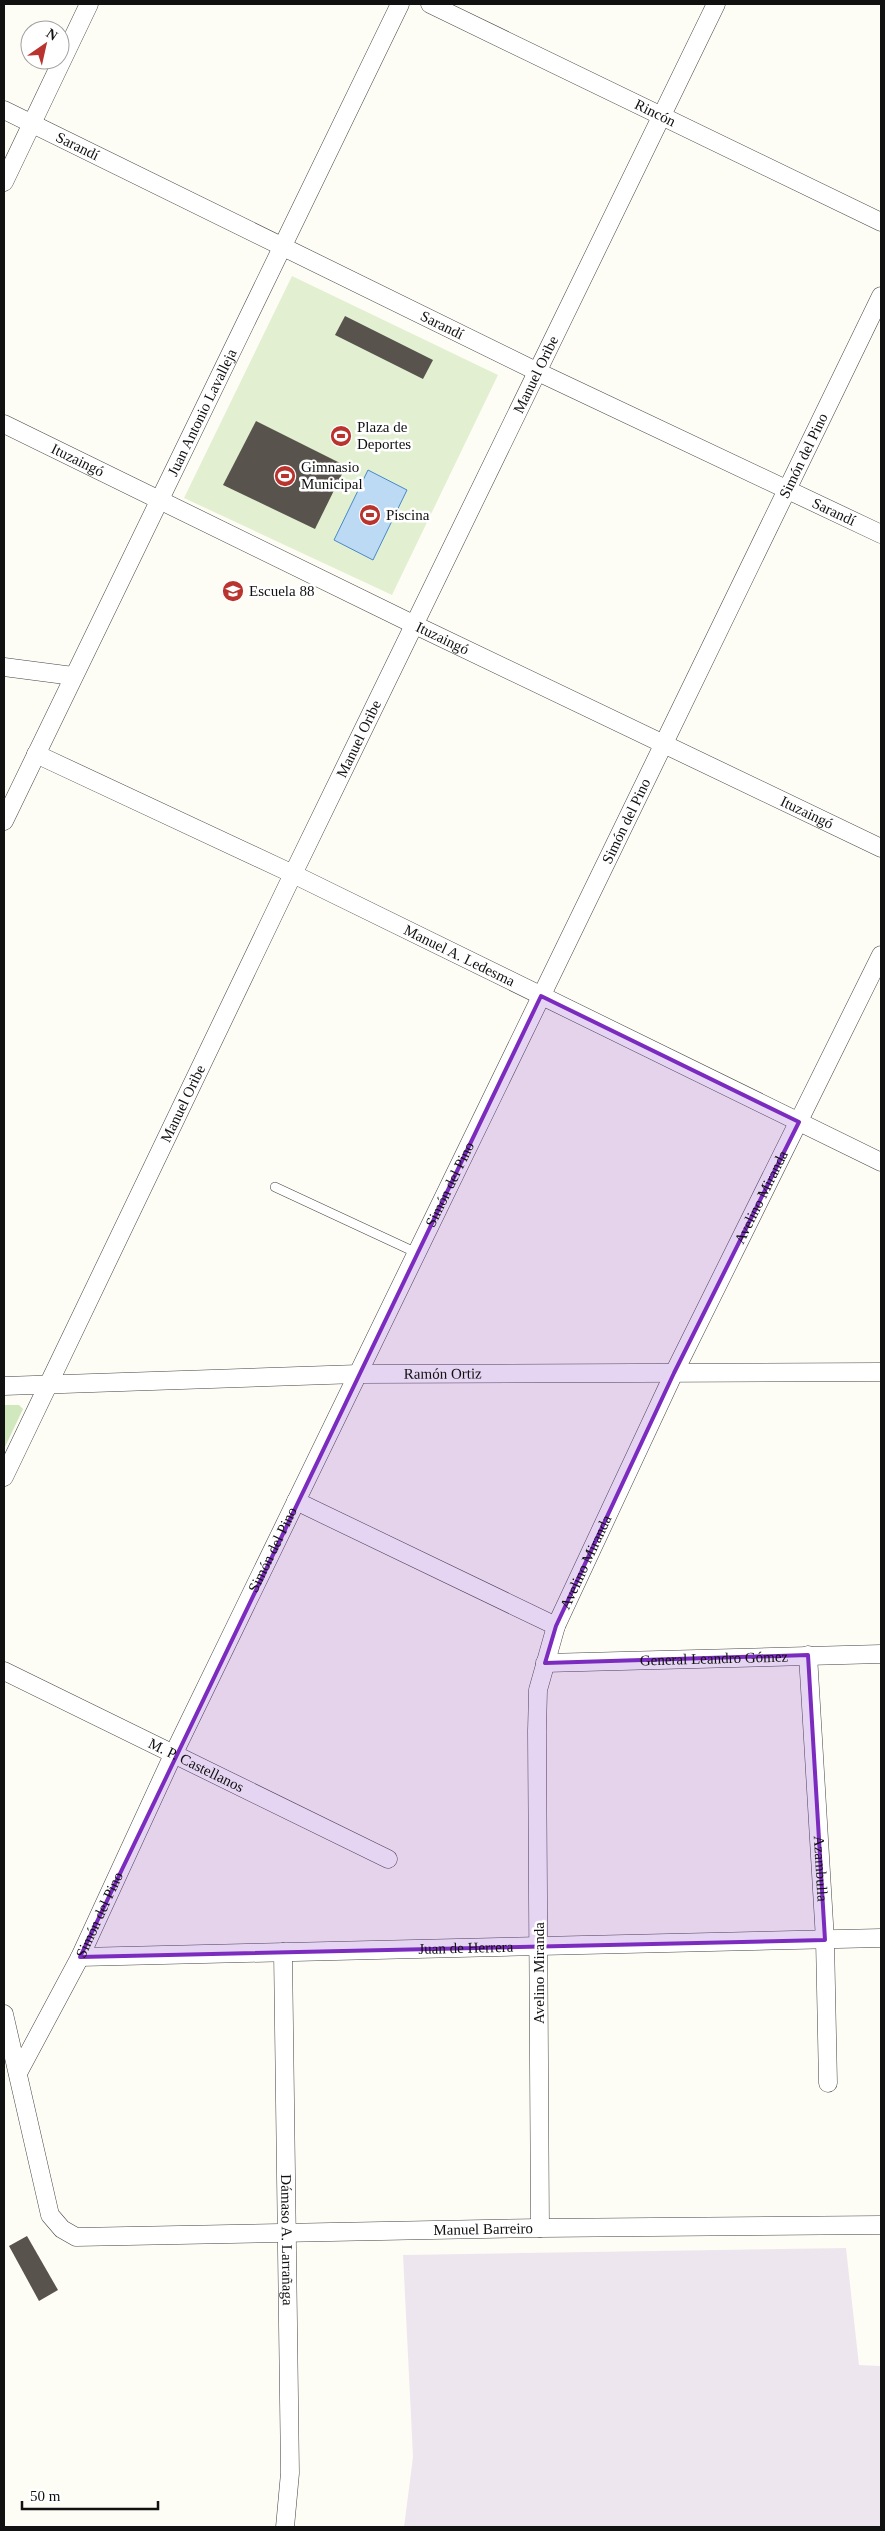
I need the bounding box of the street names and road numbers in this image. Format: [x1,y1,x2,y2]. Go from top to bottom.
street label: Rincón [632,96,679,130]
street label: Sarandí [54,129,102,163]
street label: Sarandí [418,308,466,342]
street label: Manuel Oribe [510,333,561,416]
street label: Juan Antonio Lavalleja [164,346,240,479]
street label: Simón del Pino [776,411,831,501]
street label: Ituzaingó [49,440,107,480]
street label: Sarandí [810,495,858,529]
street label: Ituzaingó [413,619,472,658]
street label: Manuel Oribe [333,697,384,780]
street label: Simón del Pino [599,776,654,866]
street label: Ituzaingó [778,793,836,832]
street label: Manuel A. Ledesma [401,922,518,990]
street label: Manuel Oribe [158,1062,208,1145]
street label: Simón del Pino [422,1139,477,1230]
street label: Avelino Miranda [731,1148,791,1246]
street label: Ramón Ortiz [404,1366,482,1382]
street label: Simón del Pino [245,1505,300,1595]
street label: Avelino Miranda [557,1512,615,1612]
street label: General Leandro Gómez [640,1648,789,1668]
street label: M. P. Castellanos [146,1735,247,1795]
street label: Azambulla [811,1835,831,1902]
street label: Simón del Pino [73,1869,126,1960]
street label: Avelino Miranda [531,1922,547,2024]
street label: Juan de Herrera [418,1939,514,1957]
street label: Dámaso A. Larrañaga [278,2174,296,2306]
street label: Manuel Barreiro [433,2220,533,2238]

